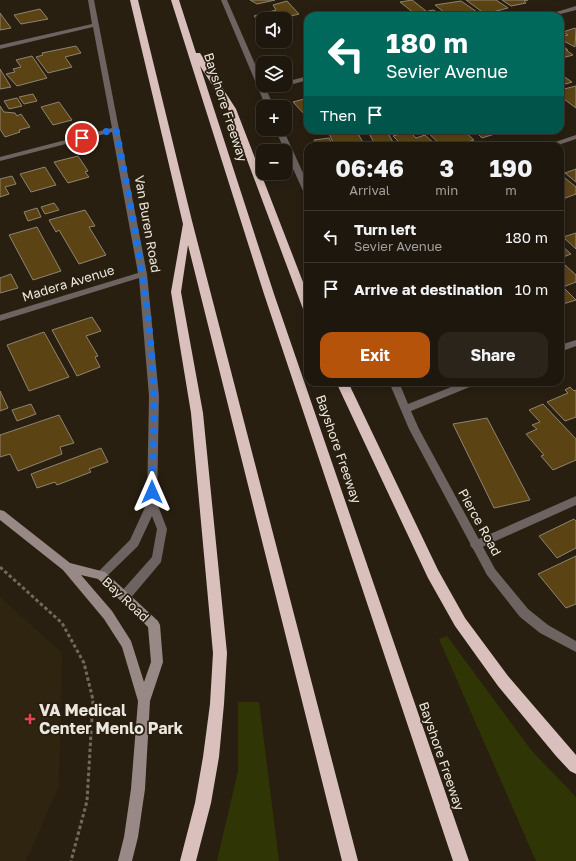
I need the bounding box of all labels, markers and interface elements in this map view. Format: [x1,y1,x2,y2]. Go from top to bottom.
map controls [256,12,292,180]
button: sound [256,12,292,48]
text: 180 m [386,26,468,59]
icon: left [320,28,372,80]
street label: Bayshore Freeway [201,50,251,164]
button: layers [256,56,292,92]
text: Sevier Avenue [386,60,508,82]
button: + [256,100,292,136]
icon: arrive [364,104,386,126]
text: Then [320,106,356,124]
pin [65,121,99,155]
icon: arrive [71,127,93,149]
button: − [256,144,292,180]
text: 06:46 [335,153,404,182]
text: 3 [439,153,454,182]
text: 190 [490,153,533,182]
street label: Van Buren Road [132,174,164,274]
text: Arrival [349,182,390,198]
text: min [435,182,458,198]
text: m [505,182,517,198]
text: Turn left [354,220,416,238]
icon: left [320,226,342,248]
text: 180 m [505,228,548,246]
text: Sevier Avenue [354,238,442,254]
street label: Madera Avenue [20,261,116,305]
icon: arrive [320,278,342,300]
text: Arrive at destination [354,280,503,298]
text: 10 m [515,280,548,298]
button: Exit [320,332,430,378]
button: Share [438,332,548,378]
street label: Bayshore Freeway [313,393,365,506]
position arrow [131,471,173,513]
street label: Pierce Road [455,486,505,558]
street label: Bay Road [99,573,153,625]
place label: VA Medical Center Menlo Park [39,700,184,738]
street label: Bayshore Freeway [416,700,468,813]
marker: VA Medical Center Menlo Park [24,713,36,725]

